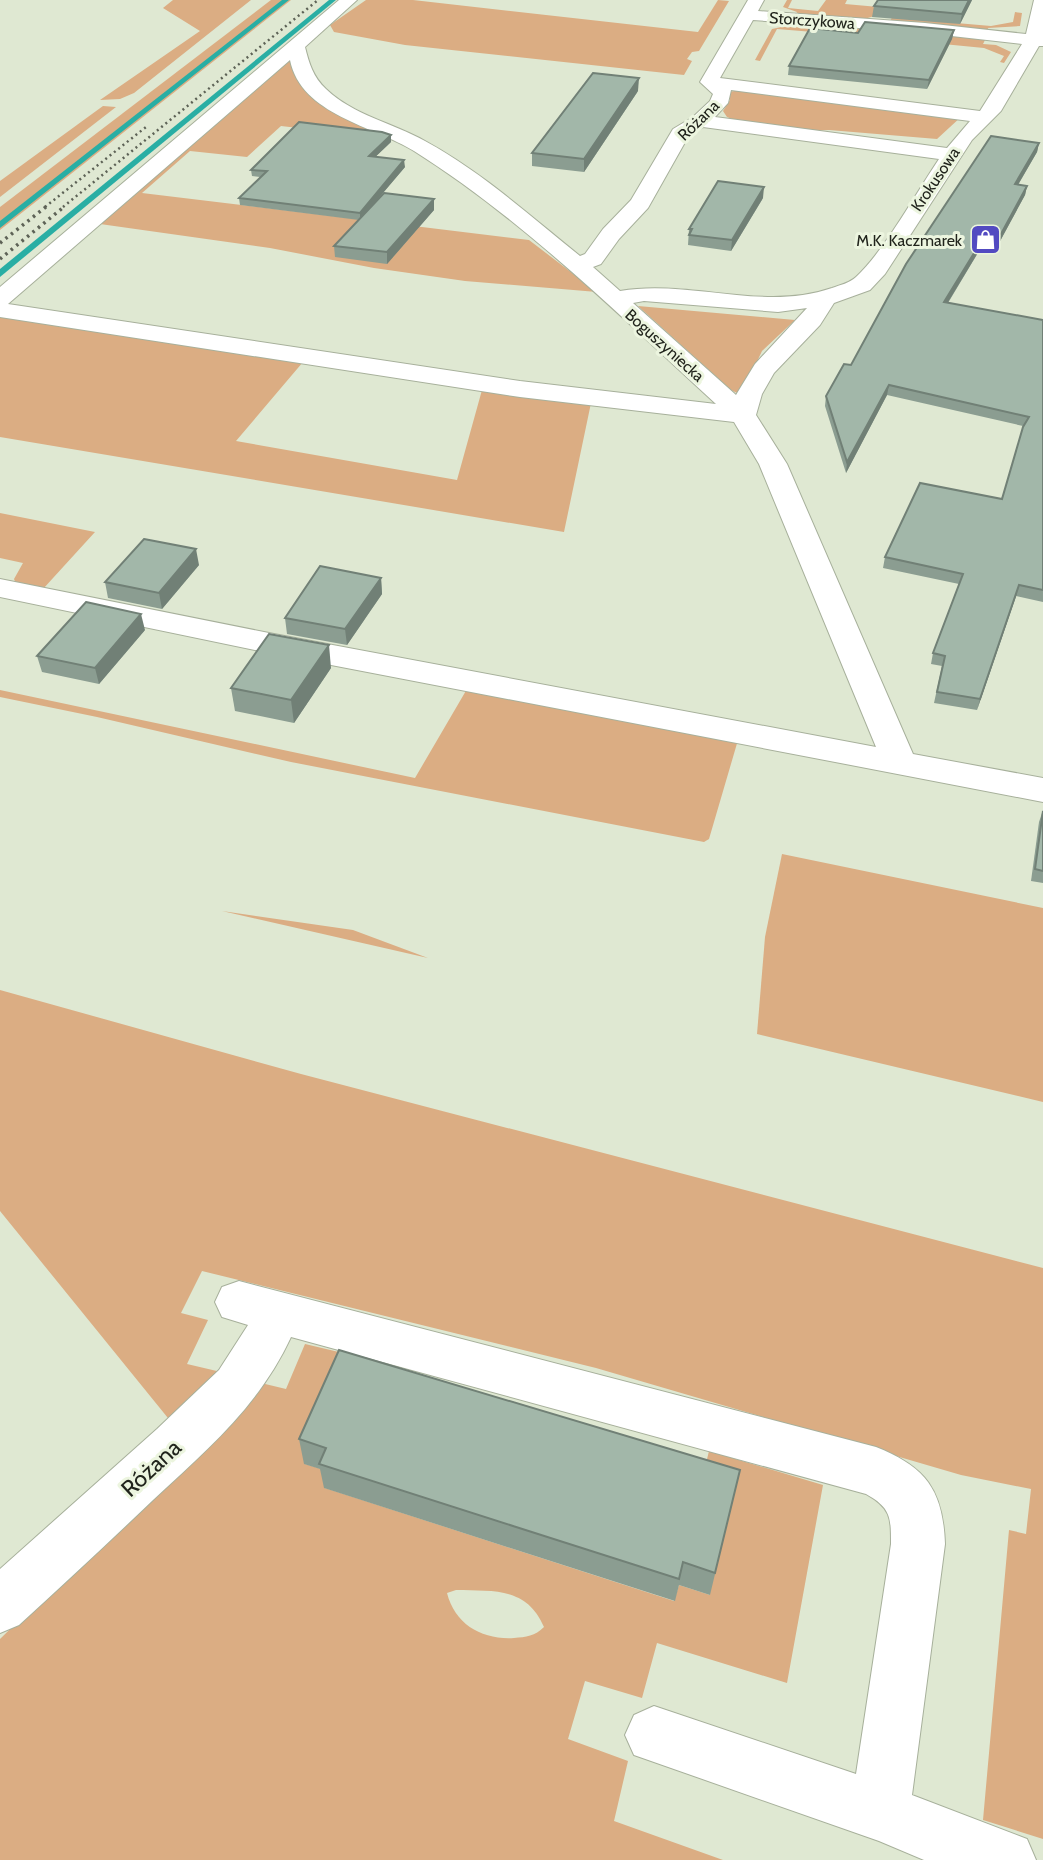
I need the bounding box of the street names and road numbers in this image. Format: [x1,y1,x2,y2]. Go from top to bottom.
street label: Storczykowa [769,8,856,33]
street label: Różana [674,96,723,145]
street label: Krokusowa [907,144,964,215]
street label: Boguszyniecka [621,305,708,386]
street label: Różana [115,1433,187,1503]

